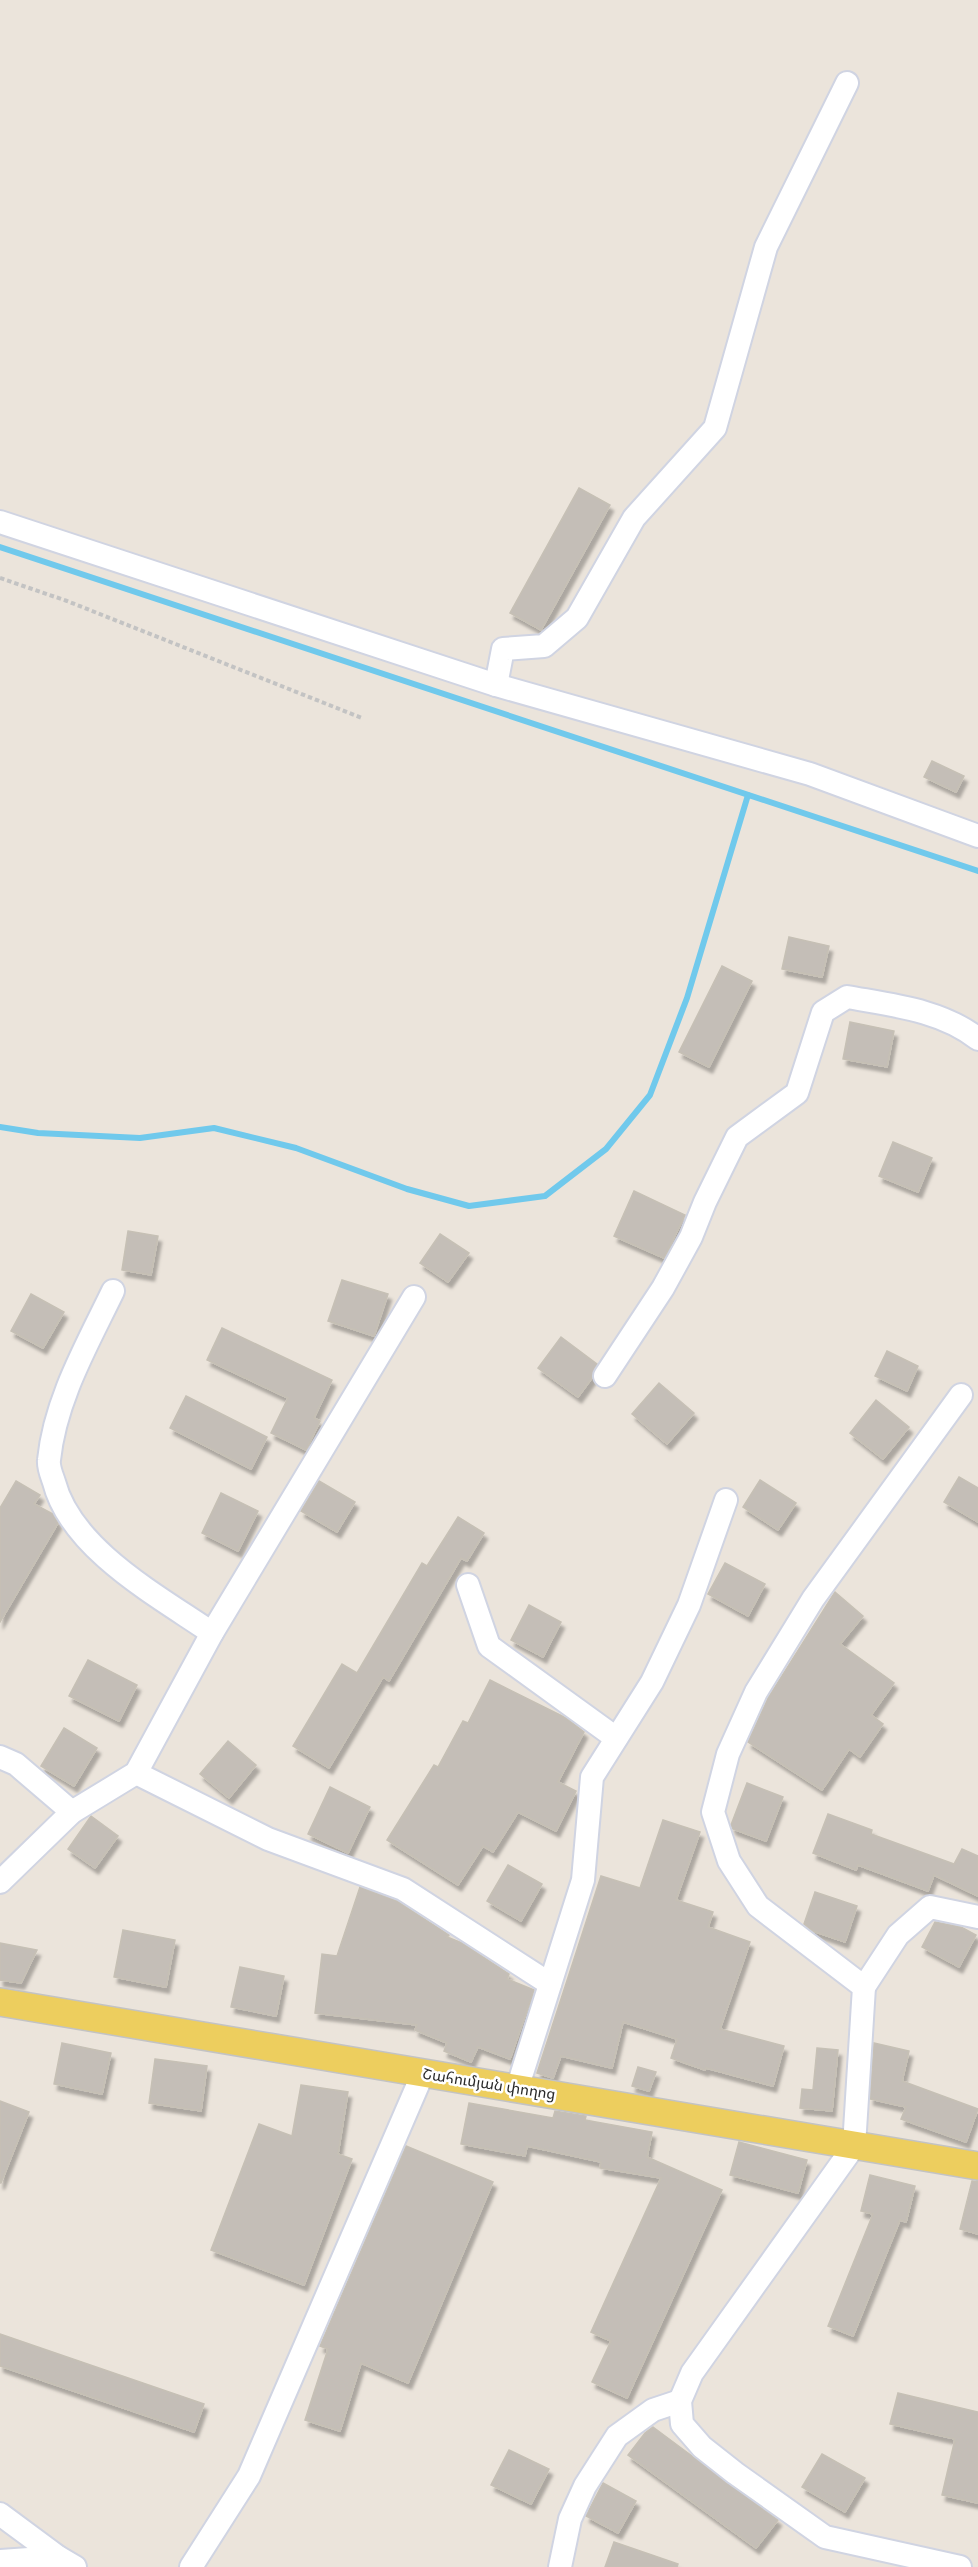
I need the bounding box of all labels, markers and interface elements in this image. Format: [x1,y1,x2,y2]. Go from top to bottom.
street label: Շահումյան փողոց [421,2065,557,2103]

